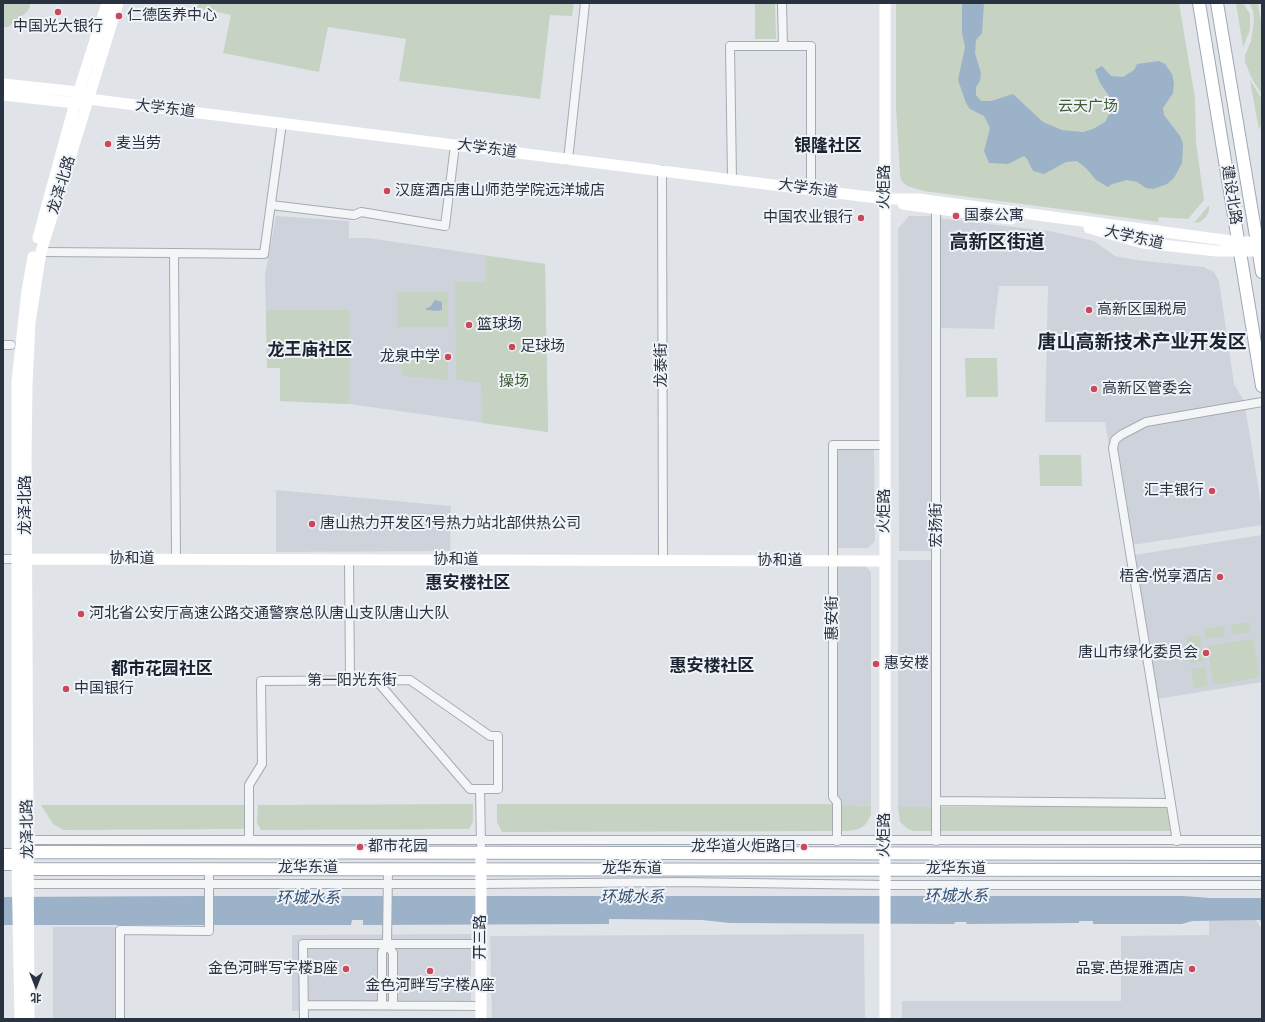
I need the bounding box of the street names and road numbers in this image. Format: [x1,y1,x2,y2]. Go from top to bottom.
street label: 大学东道 [134,96,196,122]
street label: 大学东道 [456,136,518,162]
street label: 龙泽北路 [45,154,79,216]
street label: 建设北路 [1217,164,1245,226]
street label: 火炬路 [876,165,894,209]
street label: 大学东道 [777,176,839,202]
street label: 大学东道 [1103,222,1165,254]
street label: 龙泰街 [653,343,671,387]
street label: 龙泽北路 [17,475,35,535]
street label: 火炬路 [876,489,894,533]
street label: 宏扬街 [928,503,946,547]
street label: 协和道 [110,550,154,568]
street label: 协和道 [434,551,478,569]
street label: 协和道 [758,552,802,570]
street label: 惠安街 [824,596,842,640]
street label: 第一阳光东街 [307,672,397,690]
street label: 龙泽北路 [18,799,38,859]
street label: 火炬路 [876,813,894,857]
street label: 龙华东道 [278,859,338,877]
street label: 龙华东道 [602,860,662,878]
street label: 龙华东道 [926,860,986,878]
street label: 开三路 [472,915,490,959]

